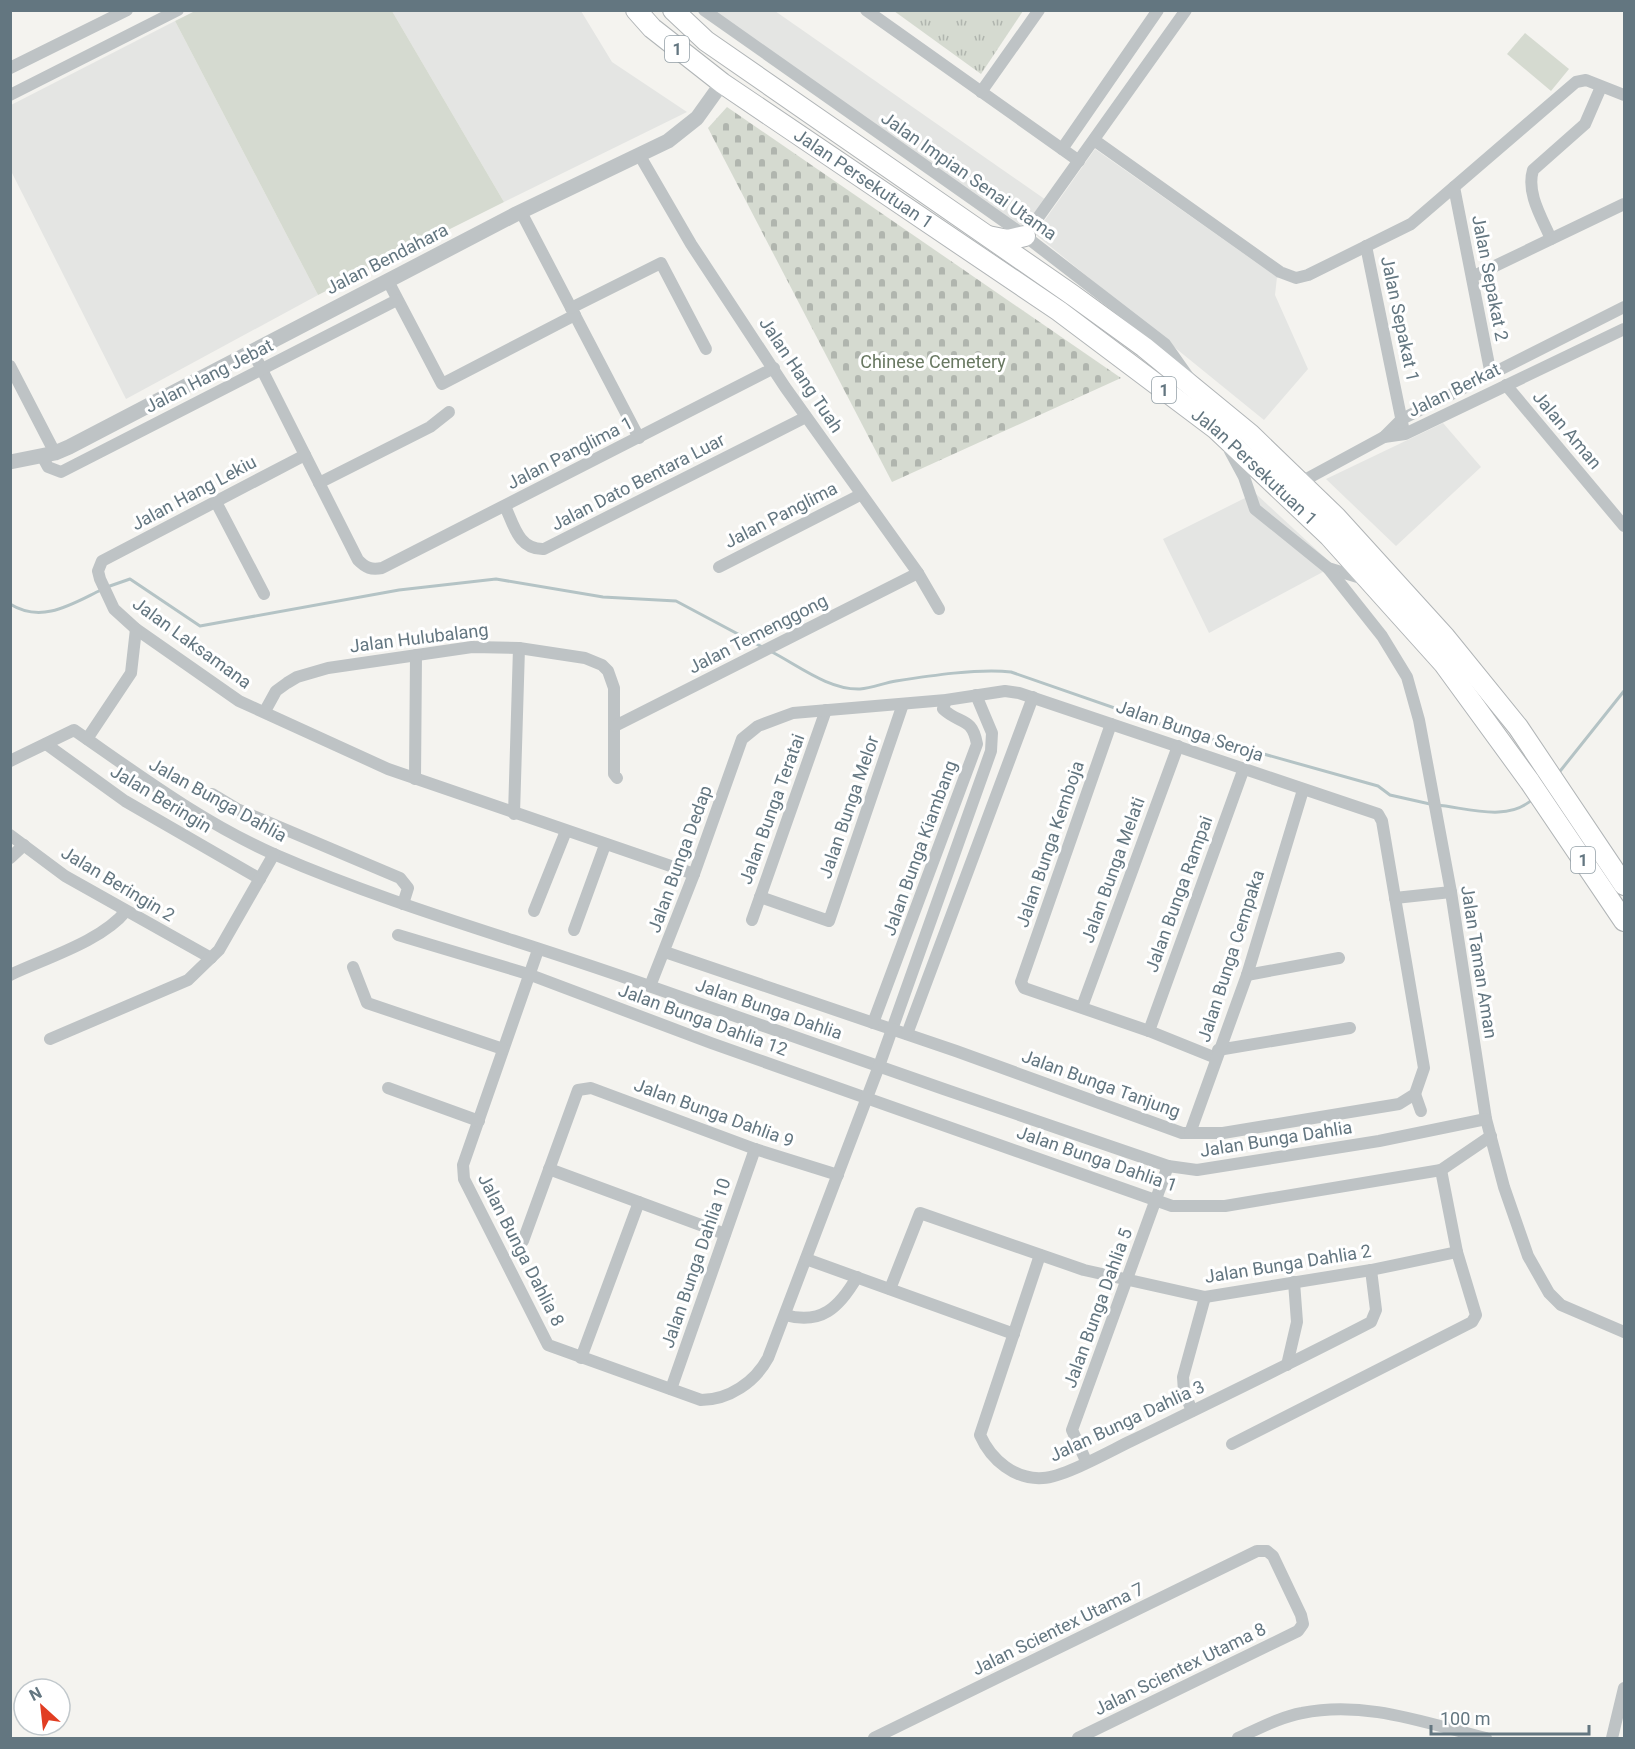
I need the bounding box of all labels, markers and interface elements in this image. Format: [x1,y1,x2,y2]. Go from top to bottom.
road number: 1 [665,36,689,62]
street label: Jalan Impian Senai Utama [878,107,1061,244]
street label: Jalan Persekutuan 1 [790,124,937,233]
street label: Jalan Sepakat 2 [1468,213,1513,343]
street label: Jalan Bendahara [322,219,451,298]
street label: Jalan Sepakat 1 [1377,254,1424,384]
street label: Jalan Hang Tuah [755,313,848,436]
street label: Jalan Hang Jebat [141,334,276,417]
park label: Chinese Cemetery [860,351,1006,372]
street label: Jalan Berkat [1404,358,1503,421]
road number: 1 [1152,377,1176,403]
street label: Jalan Aman [1529,386,1606,473]
street label: Jalan Persekutuan 1 [1188,403,1322,529]
street label: Jalan Panglima 1 [503,412,636,493]
street label: Jalan Dato Bentara Luar [548,429,728,534]
street label: Jalan Hang Lekiu [128,451,260,534]
street label: Jalan Panglima [721,477,841,552]
street label: Jalan Temenggong [685,589,831,678]
street label: Jalan Laksamana [129,593,256,693]
street label: Jalan Hulubalang [348,619,489,656]
street label: Jalan Bunga Seroja [1114,695,1267,766]
street label: Jalan Bunga Teratai [735,731,808,887]
street label: Jalan Bunga Melor [814,733,883,881]
street label: Jalan Bunga Dahlia [146,753,291,846]
street label: Jalan Bunga Kiambang [878,757,961,938]
street label: Jalan Bunga Kemboja [1011,758,1088,930]
street label: Jalan Beringin [107,760,215,837]
street label: Jalan Bunga Dedap [643,782,716,935]
street label: Jalan Bunga Melati [1076,794,1149,946]
street label: Jalan Bunga Rampai [1141,813,1217,975]
street label: Jalan Beringin 2 [58,841,179,926]
road number: 1 [1571,847,1595,873]
street label: Jalan Bunga Cempaka [1193,867,1268,1044]
street label: Jalan Taman Aman [1457,884,1502,1040]
street label: Jalan Bunga Dahlia [693,974,845,1043]
street label: Jalan Bunga Dahlia 12 [616,979,791,1060]
street label: Jalan Bunga Tanjung [1019,1045,1183,1122]
street label: Jalan Bunga Dahlia 9 [631,1074,797,1151]
street label: Jalan Bunga Dahlia [1198,1116,1354,1161]
street label: Jalan Bunga Dahlia 1 [1014,1121,1180,1196]
street label: Jalan Bunga Dahlia 8 [474,1170,569,1330]
street label: Jalan Bunga Dahlia 10 [657,1175,735,1351]
street label: Jalan Bunga Dahlia 5 [1059,1225,1136,1391]
street label: Jalan Bunga Dahlia 2 [1203,1240,1373,1287]
street label: Jalan Bunga Dahlia 3 [1046,1375,1208,1466]
street label: Jalan Scientex Utama 7 [968,1578,1147,1679]
street label: Jalan Scientex Utama 8 [1090,1618,1269,1719]
north arrow [12,1677,72,1737]
text: N [26,1683,45,1705]
scale bar [1431,1698,1588,1736]
text: 100 m [1440,1708,1491,1729]

